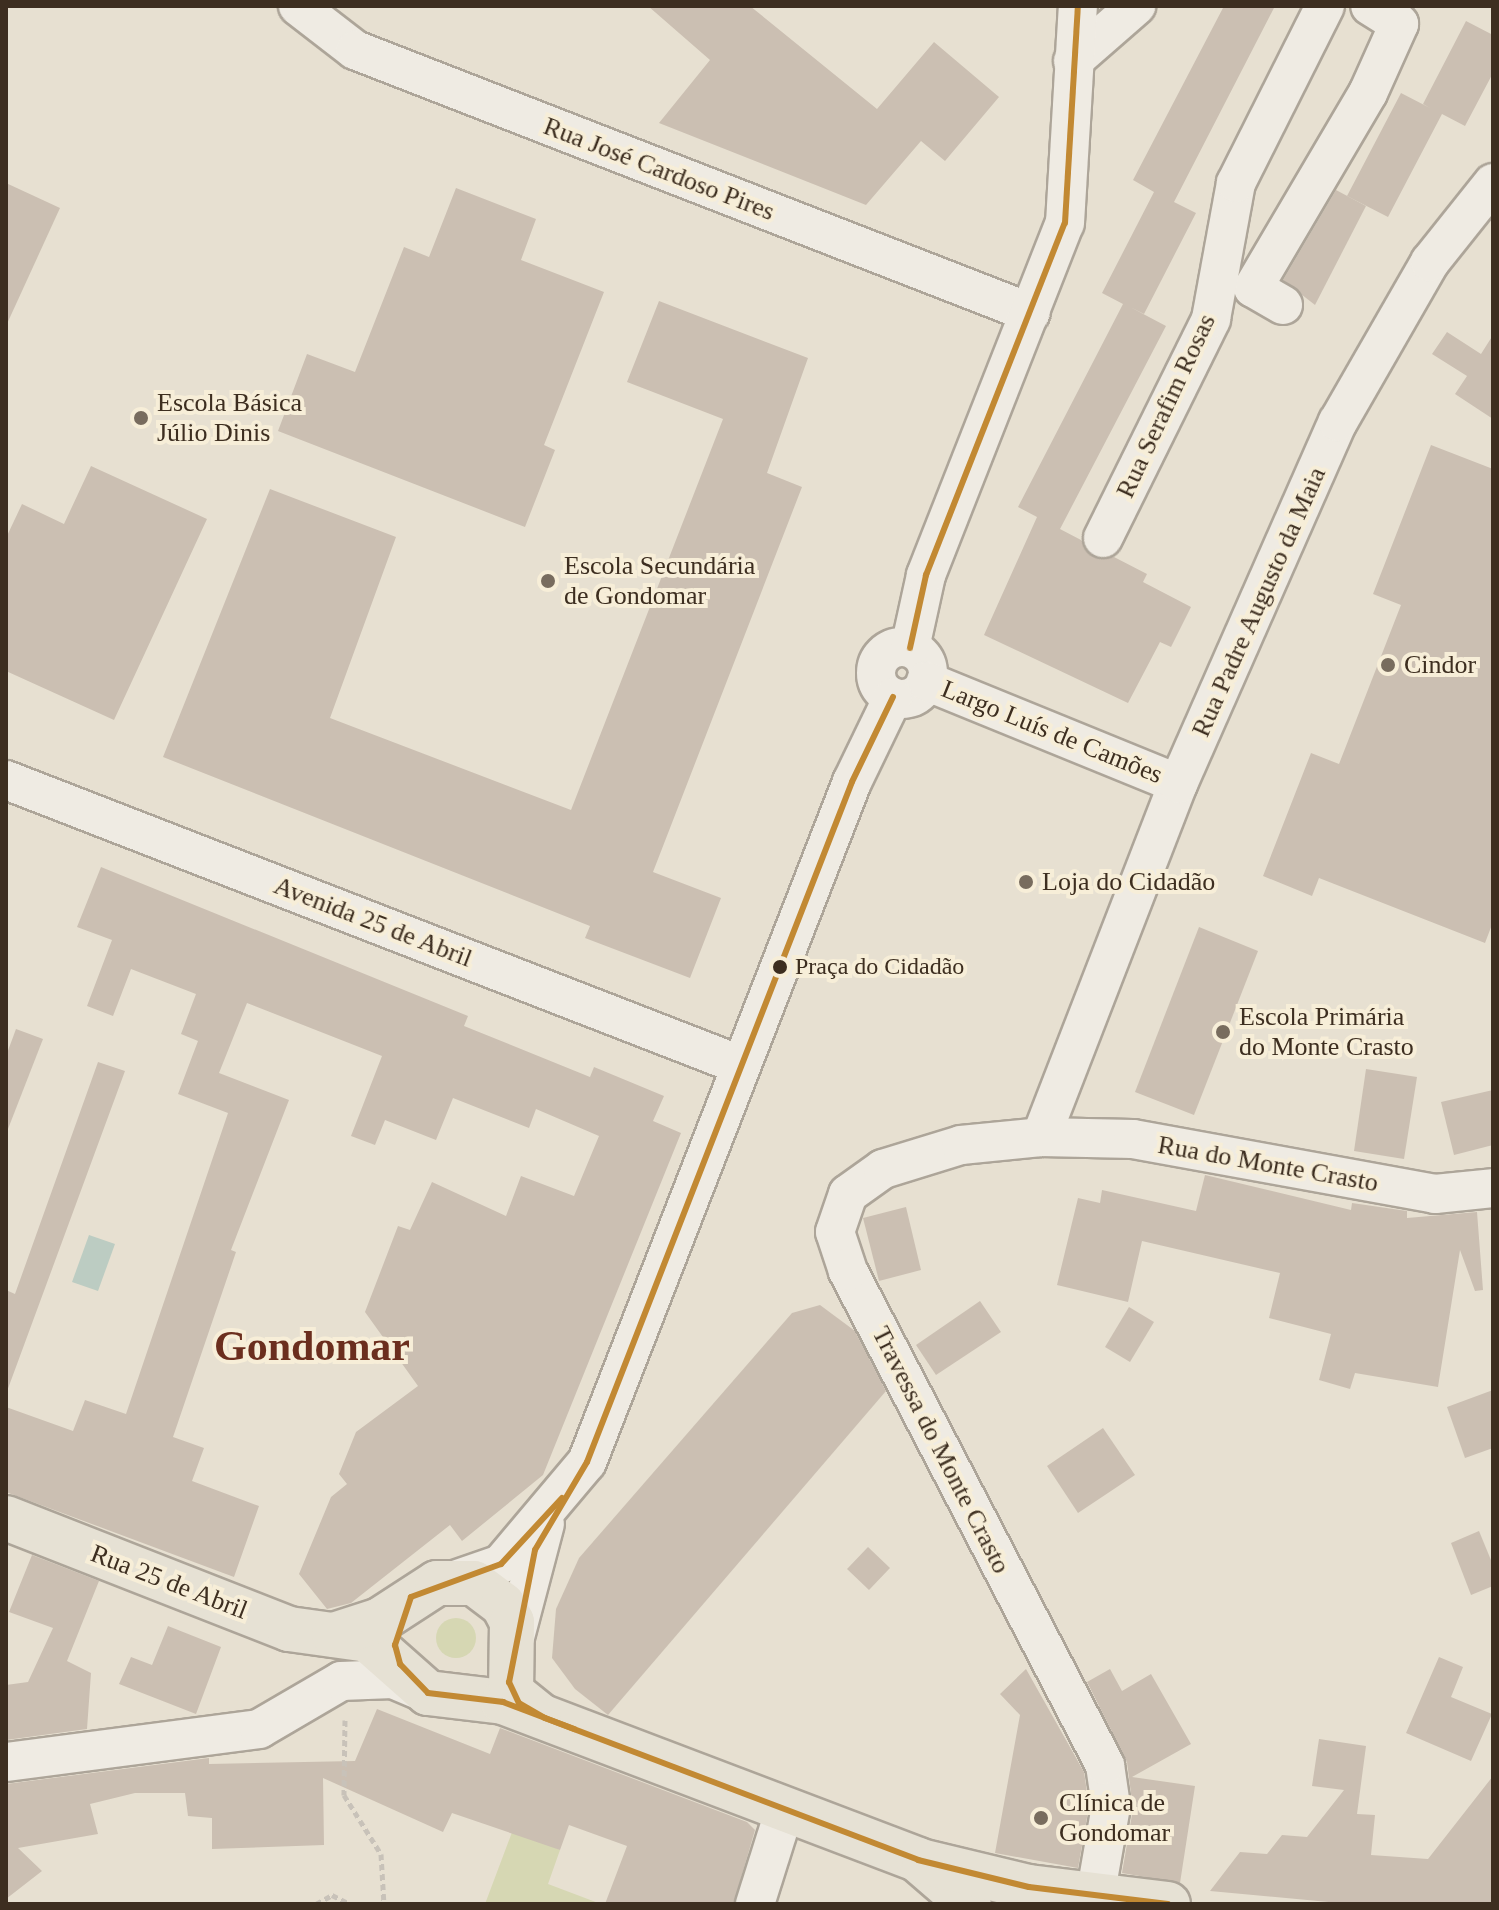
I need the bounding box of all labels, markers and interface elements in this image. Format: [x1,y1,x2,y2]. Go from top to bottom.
street label: Rua José Cardoso Pires [539,111,779,227]
street label: Rua Serafim Rosas [1110,309,1222,503]
place label: Escola Básica Júlio Dinis [157,387,302,448]
marker: Escola Básica Júlio Dinis [132,409,150,427]
street label: Rua Padre Augusto da Maia [1185,462,1333,742]
place label: Escola Secundária de Gondomar [564,550,755,612]
marker: Escola Secundária de Gondomar [539,572,557,590]
place label: Cindor [1404,649,1476,681]
marker: Cindor [1379,656,1397,674]
street label: Largo Luís de Camões [937,673,1167,791]
place label: Loja do Cidadão [1042,866,1215,898]
street label: Avenida 25 de Abril [269,870,477,974]
marker: Loja do Cidadão [1017,873,1035,891]
place label: Praça do Cidadão [795,953,964,981]
marker: Praça do Cidadão [772,959,788,975]
place label: Escola Primária do Monte Crasto [1239,1001,1414,1062]
marker: Escola Primária do Monte Crasto [1214,1023,1232,1041]
street label: Rua do Monte Crasto [1155,1129,1381,1199]
district label: Gondomar [214,1321,410,1371]
street label: Travessa do Monte Crasto [865,1321,1017,1579]
street label: Rua 25 de Abril [86,1538,252,1626]
place label: Clínica de Gondomar [1059,1787,1170,1848]
marker: Clínica de Gondomar [1030,1807,1052,1829]

